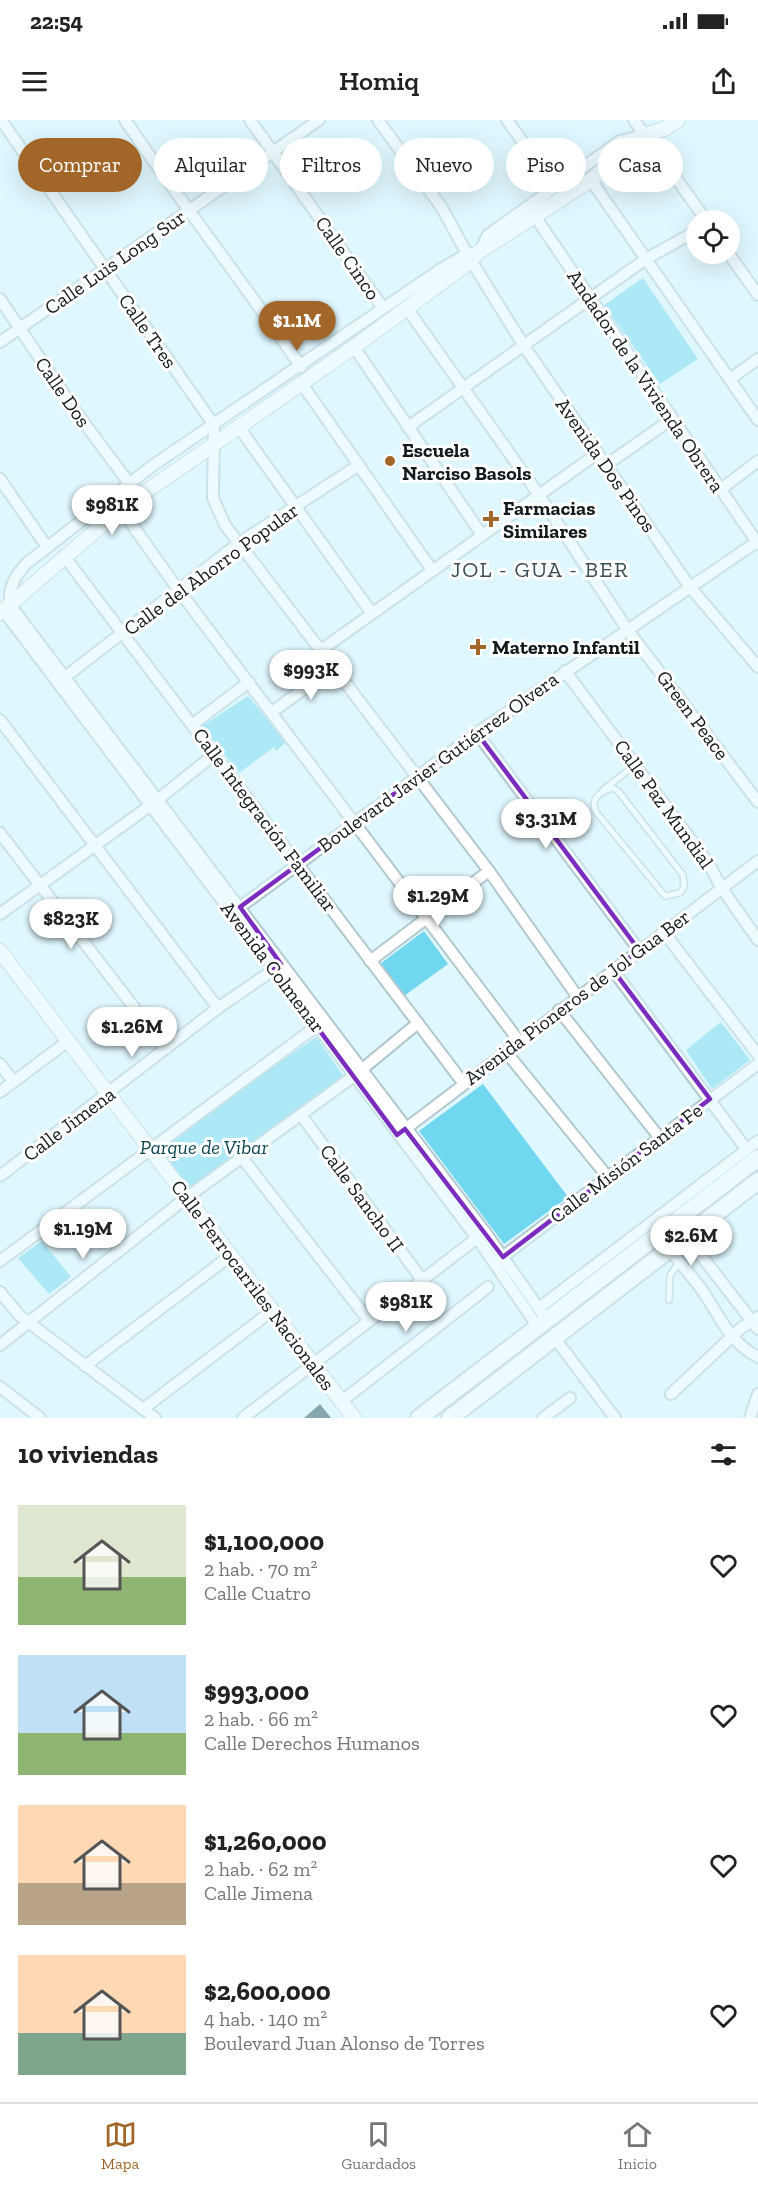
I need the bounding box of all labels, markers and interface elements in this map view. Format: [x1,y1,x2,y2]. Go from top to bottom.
text: 22:54 [30,8,83,35]
icon: menu [18,65,51,98]
text: Homiq [339,65,419,97]
icon: share [707,65,740,98]
chip: Comprar [18,138,142,192]
chip: Alquilar [154,138,268,192]
chip: Filtros [280,138,382,192]
chip: Nuevo [394,138,494,192]
chip: Piso [506,138,586,192]
chip: Casa [598,138,683,192]
street label: Calle Luis Long Sur [40,204,190,320]
map controls [686,210,740,264]
button: locate [686,210,740,264]
street label: Calle Cinco [310,212,386,304]
street label: Andador de la Vivienda Obrera [562,265,730,497]
street label: Calle Tres [114,289,182,373]
pin: $1.1M [255,301,339,352]
text: $1.1M [273,308,321,332]
street label: Calle Dos [30,352,96,432]
street label: Avenida Dos Pinos [551,393,661,537]
place label: Escuela Narciso Basols [402,438,531,485]
marker: Escuela Narciso Basols [383,454,397,468]
pin: $981K [70,485,154,536]
text: $981K [86,492,138,516]
place label: Farmacias Similares [503,496,595,543]
street label: Calle del Ahorro Popular [119,498,303,640]
marker: Farmacias Similares [484,512,498,526]
district label: JOL - GUA - BER [451,556,629,583]
place label: Materno Infantil [492,635,640,659]
marker: Materno Infantil [469,638,487,656]
pin: $993K [269,650,353,701]
text: $993K [283,657,339,681]
street label: Green Peace [652,666,734,764]
street label: Boulevard Javier Gutiérrez Olvera [313,667,563,857]
street label: Calle Integración Familiar [188,723,342,917]
street label: Calle Paz Mundial [609,735,719,873]
pin: $3.31M [497,799,595,850]
text: $3.31M [515,806,577,830]
pin: $1.29M [389,876,487,927]
text: $1.29M [407,883,469,907]
street label: Avenida Colmenar [216,897,330,1037]
pin: $823K [29,899,113,950]
street label: Avenida Pioneros de Jol Gua Ber [460,904,694,1090]
text: $823K [43,906,99,930]
pin: $1.26M [83,1007,181,1058]
text: $1.26M [101,1014,163,1038]
street label: Calle Jimena [18,1081,120,1166]
street label: Calle Misión Santa Fe [545,1098,707,1228]
park label: Parque de Vibar [140,1135,268,1159]
street label: Calle Sancho II [315,1140,409,1256]
street label: Calle Ferrocarriles Nacionales [166,1175,340,1395]
pin: $1.19M [34,1209,132,1260]
text: $1.19M [53,1216,113,1240]
pin: $2.6M [649,1216,733,1267]
text: $2.6M [664,1223,718,1247]
pin: $981K [364,1282,448,1333]
text: $981K [380,1289,432,1313]
text: 10 viviendas [18,1438,158,1470]
icon: filters [707,1438,740,1471]
text: $1,100,000 [204,1525,324,1557]
icon: home [66,1529,138,1601]
icon: heart [707,1549,740,1582]
text: 2 hab. · 70 m² [204,1557,318,1581]
text: Calle Cuatro [204,1581,311,1605]
text: $993,000 [204,1675,309,1707]
icon: home [66,1679,138,1751]
icon: heart [707,1699,740,1732]
text: 2 hab. · 66 m² [204,1707,318,1731]
text: Calle Derechos Humanos [204,1731,420,1755]
text: $1,260,000 [204,1825,327,1857]
icon: home [66,1829,138,1901]
icon: heart [707,1849,740,1882]
text: 2 hab. · 62 m² [204,1857,318,1881]
text: Calle Jimena [204,1881,313,1905]
text: $2,600,000 [204,1975,331,2007]
icon: home [66,1979,138,2051]
icon: heart [707,1999,740,2032]
text: 4 hab. · 140 m² [204,2007,327,2031]
text: Boulevard Juan Alonso de Torres [204,2031,485,2055]
tab: Mapa [101,2118,139,2173]
tab: Guardados [341,2118,416,2173]
tab: Inicio [618,2118,657,2173]

